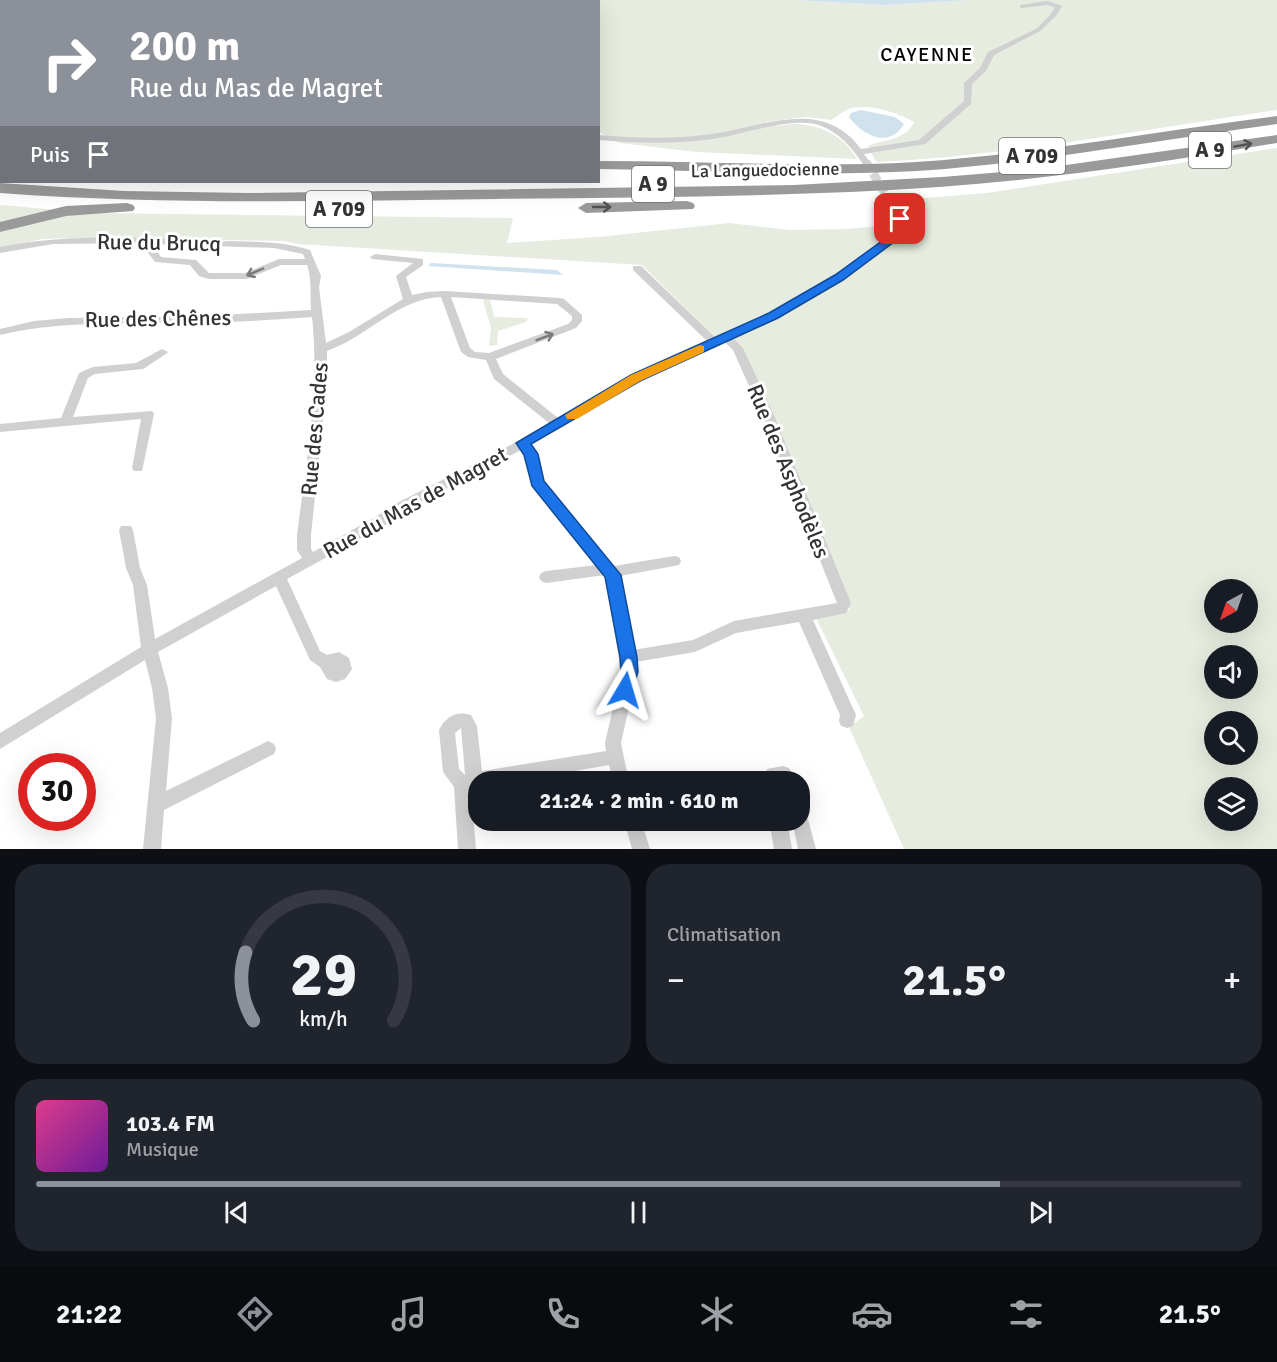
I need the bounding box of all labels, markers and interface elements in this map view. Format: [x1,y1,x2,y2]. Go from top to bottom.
text: 200 m [129,21,240,72]
icon: right [30,24,108,102]
district label: CAYENNE [880,42,974,67]
text: Rue du Mas de Magret [129,72,383,105]
road number: A 9 [1189,132,1231,168]
icon: arrive [82,138,115,171]
road number: A 709 [999,138,1065,174]
one-way arrow [1232,139,1252,150]
text: Puis [30,141,70,168]
street label: La Languedocienne [690,158,840,182]
road number: A 9 [632,166,674,202]
road number: A 709 [306,191,372,227]
pin [874,193,925,244]
one-way arrow [591,202,611,213]
icon: arrive [883,202,916,235]
street label: Rue du Brucq [97,228,221,257]
one-way arrow [247,267,265,278]
street label: Rue des Chênes [84,304,232,333]
one-way arrow [535,330,553,341]
street label: Rue des Cades [295,361,334,497]
street label: Rue des Asphodèles [741,380,836,562]
street label: Rue du Mas de Magret [318,440,512,564]
north arrow [1204,579,1258,633]
map controls [1204,579,1258,831]
button: sound [1204,645,1258,699]
position arrow [593,658,657,722]
button: search [1204,711,1258,765]
speed limit sign: 30 [18,753,96,831]
button: layers [1204,777,1258,831]
text: 21:24 · 2 min · 610 m [539,787,739,814]
text: Climatisation [667,922,781,947]
text: 29 [289,936,357,1013]
text: 21.5° [902,953,1006,1008]
text: − [667,960,685,1001]
text: + [1223,960,1241,1001]
text: km/h [299,1006,347,1032]
text: 103.4 FM [126,1110,215,1137]
text: Musique [126,1137,199,1162]
icon: previous [220,1196,253,1229]
icon: pause [622,1196,655,1229]
icon: next [1024,1196,1057,1229]
icon: directions [234,1293,276,1335]
icon: music [388,1293,430,1335]
icon: phone [542,1293,584,1335]
icon: climate [696,1293,738,1335]
icon: car [851,1293,893,1335]
icon: filters [1005,1293,1047,1335]
text: 21:22 [56,1298,122,1331]
text: 21.5° [1159,1298,1221,1331]

